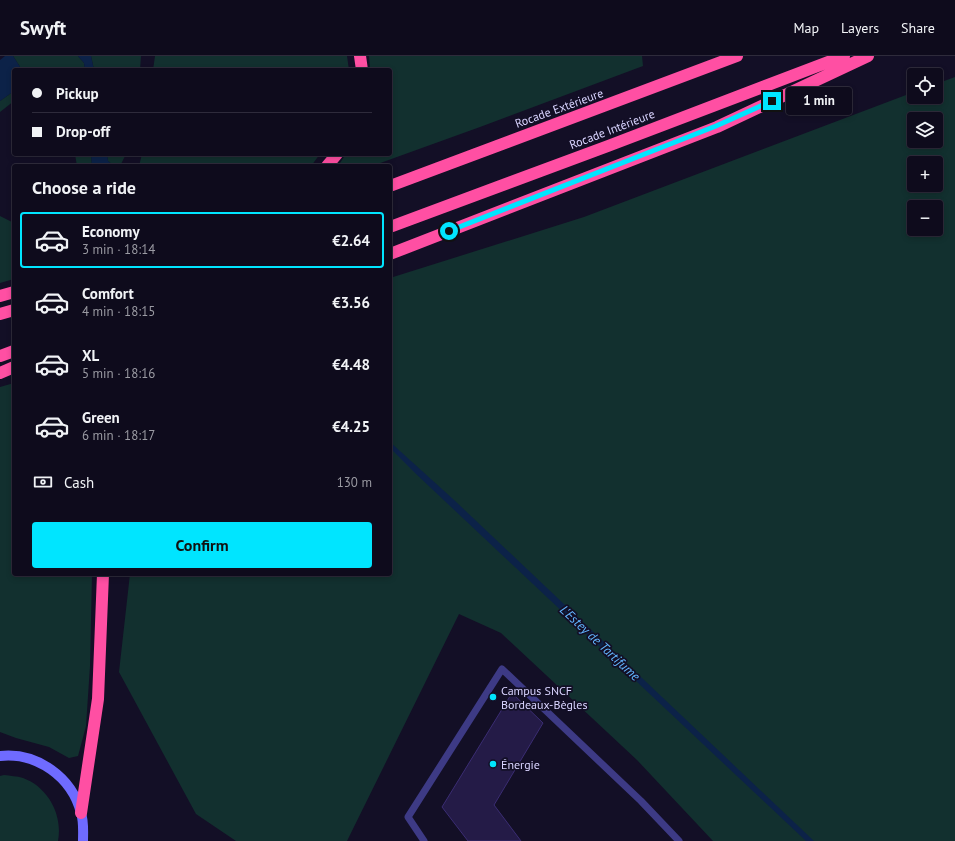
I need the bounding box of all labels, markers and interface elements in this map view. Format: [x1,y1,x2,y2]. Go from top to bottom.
text: Swyft [20,16,66,40]
text: Map [793,19,819,37]
text: Layers [841,19,879,37]
text: Share [901,19,935,37]
map controls [907,68,943,236]
button: locate [907,68,943,104]
text: Pickup [56,84,99,103]
street label: Rocade Extérieure [513,85,605,131]
callout: 1 min [786,87,852,115]
route end [763,92,781,110]
text: 1 min [803,92,835,109]
street label: Rocade Intérieure [567,106,657,152]
button: layers [907,112,943,148]
text: Drop-off [56,122,110,141]
button: + [907,156,943,192]
text: Choose a ride [32,176,136,199]
button: − [907,200,943,236]
icon: car [34,222,70,258]
text: Economy [82,222,140,241]
route start [440,222,458,240]
text: €2.64 [332,231,370,250]
text: 3 min · 18:14 [82,241,155,258]
icon: car [34,284,70,320]
text: Comfort [82,284,134,303]
text: €3.56 [332,293,370,312]
text: 4 min · 18:15 [82,303,155,320]
icon: car [34,346,70,382]
text: XL [82,346,99,365]
text: €4.48 [332,355,370,374]
text: 5 min · 18:16 [82,365,155,382]
icon: car [34,408,70,444]
text: Green [82,408,120,427]
text: €4.25 [332,417,370,436]
text: 6 min · 18:17 [82,427,155,444]
icon: cash [32,471,54,493]
text: Cash [64,473,94,492]
text: 130 m [337,474,372,491]
button: Confirm [32,522,372,568]
water label: L'Estey de Tartifume [556,601,644,685]
place label: Campus SNCF Bordeaux-Bègles [501,683,588,712]
marker: Campus SNCF Bordeaux-Bègles [488,692,498,702]
place label: Énergie [501,757,540,772]
marker: Énergie [488,759,498,769]

